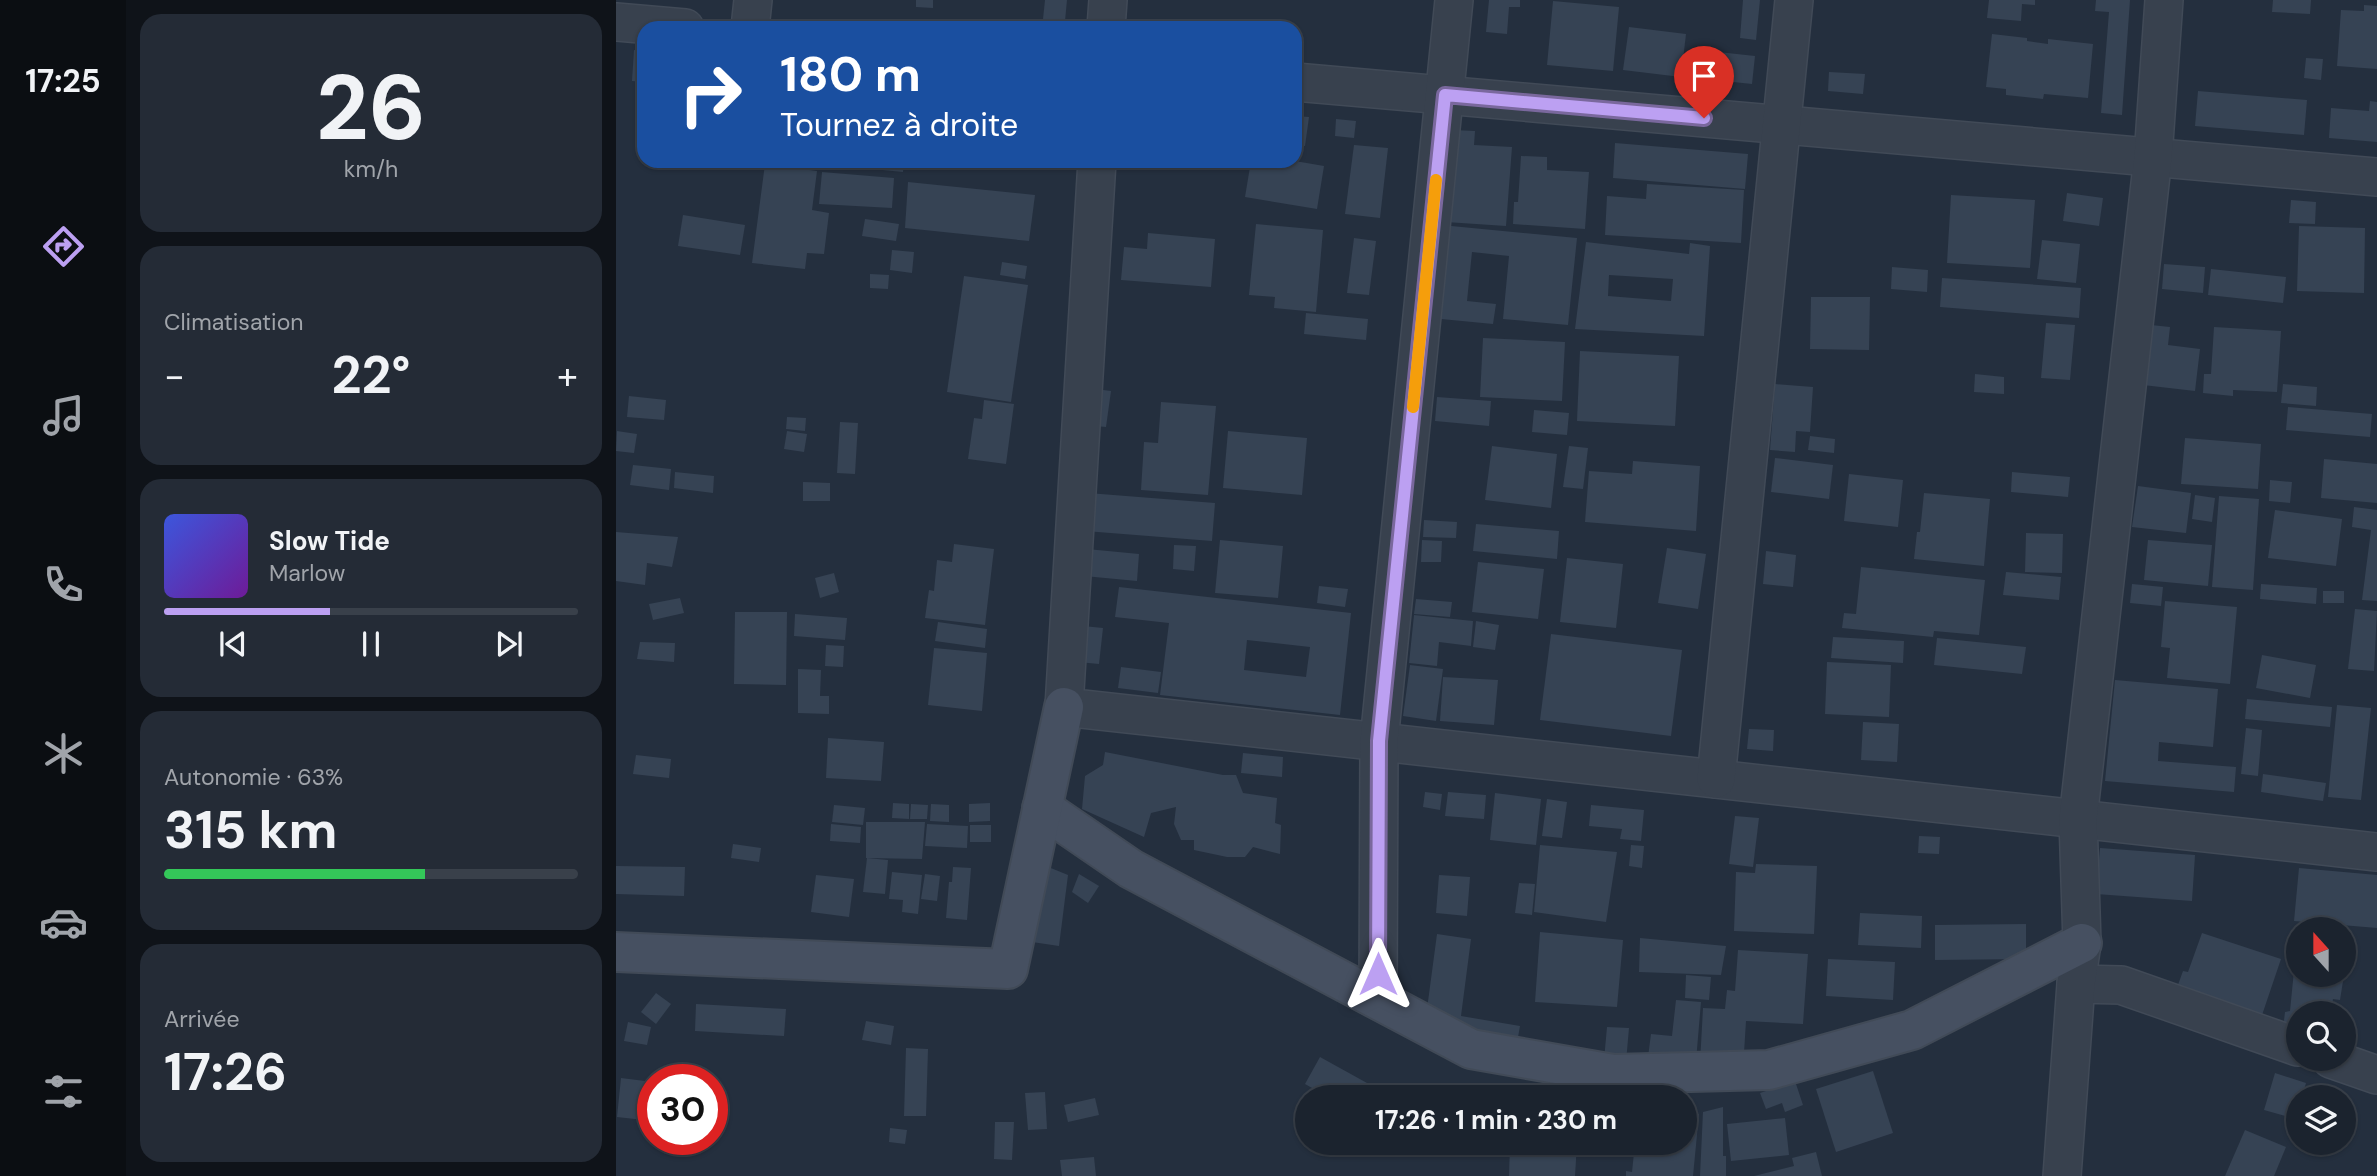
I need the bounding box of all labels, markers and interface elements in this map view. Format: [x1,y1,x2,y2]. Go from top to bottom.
text: 180 m [780,42,921,106]
pin [1674,46,1734,118]
text: 26 [316,49,426,167]
icon: right [665,49,756,140]
icon: arrive [1685,57,1723,95]
text: 17:25 [25,60,101,102]
text: Tournez à droite [780,104,1018,146]
text: km/h [344,154,398,184]
icon: directions [39,222,88,271]
text: Climatisation [164,307,303,337]
text: 22° [332,341,410,409]
text: − [164,351,185,401]
text: + [557,351,578,401]
icon: music [39,391,88,440]
text: Slow Tide [269,524,390,558]
text: Marlow [269,558,345,588]
icon: phone [39,560,88,609]
icon: previous [214,625,252,663]
icon: pause [352,625,390,663]
icon: next [490,625,528,663]
icon: climate [39,729,88,778]
text: Autonomie · 63% [164,762,343,792]
text: 315 km [164,796,337,864]
icon: car [39,898,88,947]
north arrow [2286,917,2356,987]
map controls [2286,917,2356,1155]
position arrow [1341,937,1415,1011]
button: search [2286,1001,2356,1071]
text: Arrivée [164,1004,240,1034]
text: 17:26 [164,1038,287,1106]
speed limit sign: 30 [637,1064,728,1155]
icon: filters [39,1067,88,1116]
button: layers [2286,1085,2356,1155]
text: 17:26 · 1 min · 230 m [1375,1103,1617,1137]

